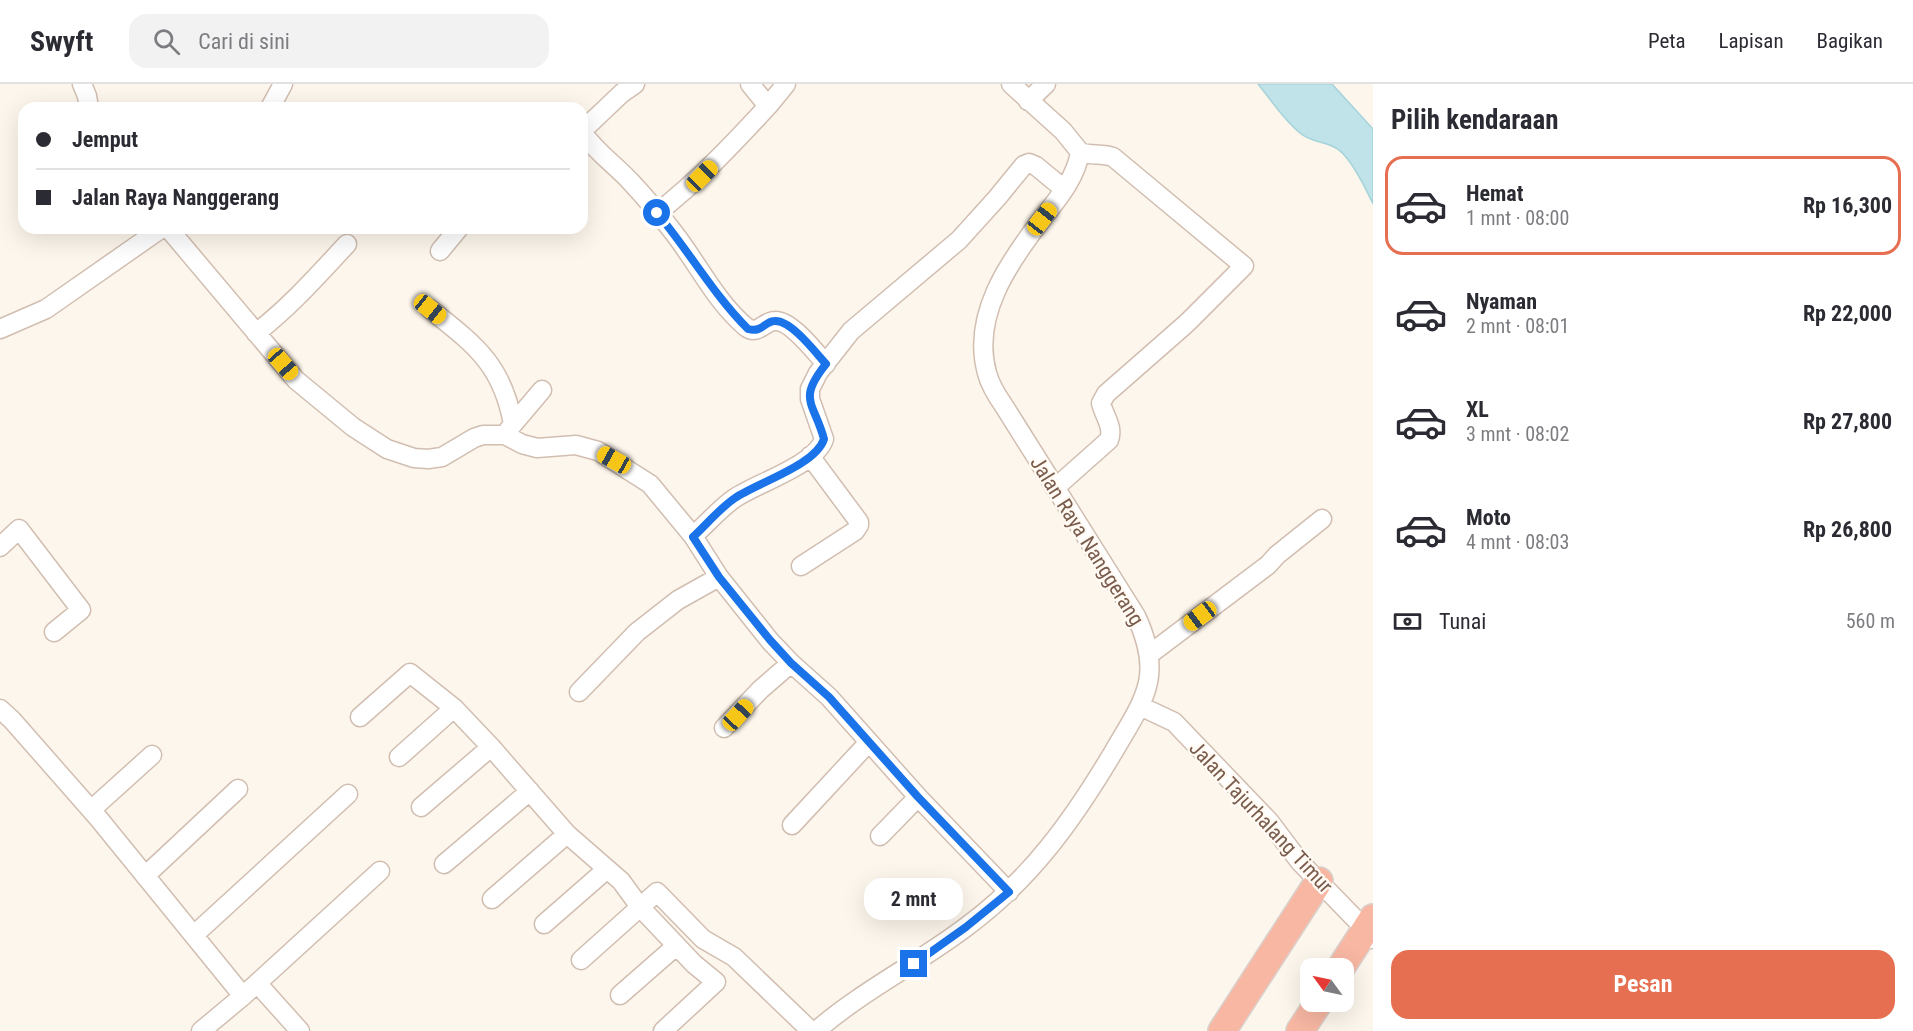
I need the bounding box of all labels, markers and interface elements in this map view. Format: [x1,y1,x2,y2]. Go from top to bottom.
search box [129,14,549,68]
text: Swyft [30,25,93,58]
icon: search [150,25,183,58]
text: Cari di sini [198,29,290,54]
text: Peta [1648,29,1686,53]
text: Lapisan [1719,29,1784,53]
text: Bagikan [1817,29,1883,53]
text: Pilih kendaraan [1391,104,1559,136]
text: Jemput [72,127,138,152]
car [683,157,721,195]
icon: car [1394,179,1448,233]
text: Hemat [1466,181,1523,206]
text: Jalan Raya Nanggerang [72,185,279,210]
text: Rp 16,300 [1803,193,1892,218]
route start [643,199,670,226]
car [1024,199,1060,239]
text: 1 mnt · 08:00 [1466,206,1569,230]
icon: car [1394,287,1448,341]
text: Nyaman [1466,289,1537,314]
car [410,291,450,327]
text: Rp 22,000 [1803,301,1892,326]
text: 2 mnt · 08:01 [1466,314,1569,338]
car [264,345,302,383]
icon: car [1394,395,1448,449]
text: XL [1466,397,1489,422]
text: Rp 27,800 [1803,409,1892,434]
text: 3 mnt · 08:02 [1466,422,1569,446]
car [594,443,634,477]
street label: Jalan Raya Nanggerang [1025,452,1149,630]
icon: car [1394,503,1448,557]
text: Moto [1466,505,1511,530]
text: Rp 26,800 [1803,517,1892,542]
text: 4 mnt · 08:03 [1466,530,1569,554]
car [1180,598,1220,634]
icon: cash [1391,605,1424,638]
text: Tunai [1439,609,1486,634]
text: 560 m [1846,609,1895,633]
car [719,696,757,734]
street label: Jalan Tajurhalang Timur [1184,736,1338,898]
callout: 2 mnt [864,877,964,919]
text: 2 mnt [891,887,936,911]
route end [900,950,927,977]
button: Pesan [1391,950,1895,1019]
north arrow [1300,958,1354,1012]
map controls [1300,958,1354,1012]

